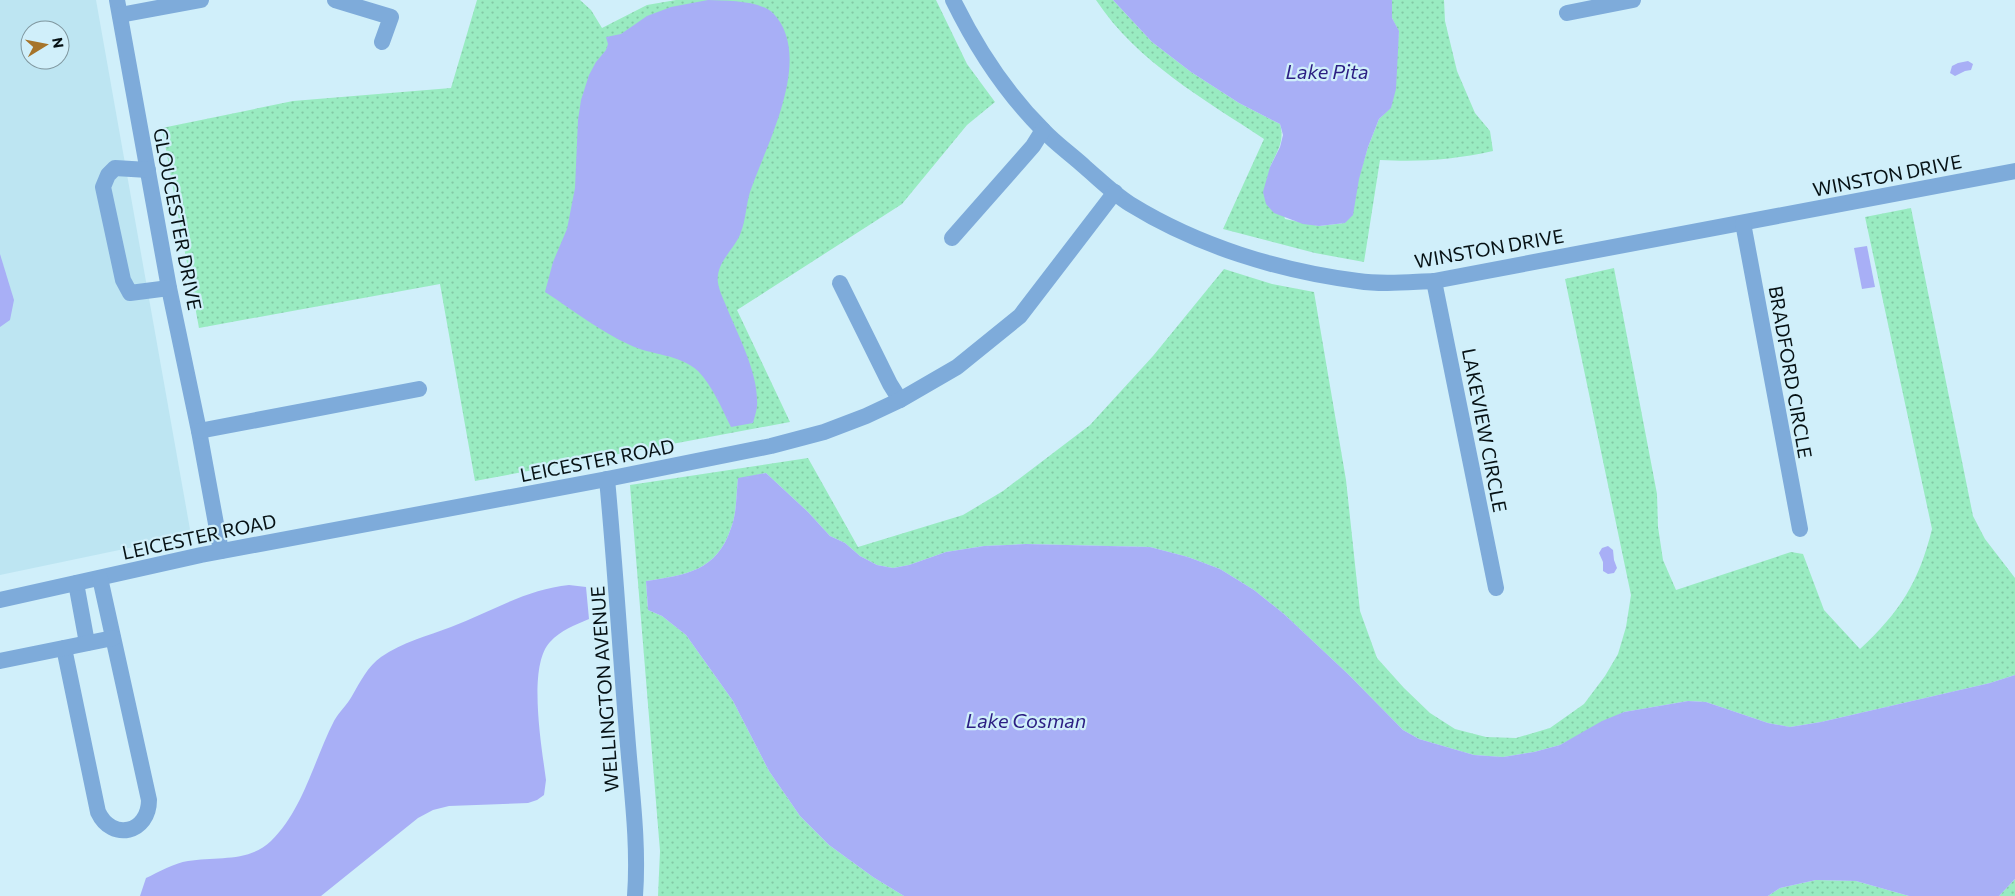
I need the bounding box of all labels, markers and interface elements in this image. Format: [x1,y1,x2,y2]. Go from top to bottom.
north arrow [20,20,70,70]
text: N [49,36,68,49]
water label: Lake Pita [1285,59,1369,83]
street label: GLOUCESTER DRIVE [149,126,207,312]
street label: WINSTON DRIVE [1811,149,1963,201]
street label: WINSTON DRIVE [1412,224,1566,272]
street label: BRADFORD CIRCLE [1764,284,1818,460]
street label: LAKEVIEW CIRCLE [1458,346,1512,514]
street label: LEICESTER ROAD [518,434,676,486]
street label: LEICESTER ROAD [120,508,278,564]
street label: WELLINGTON AVENUE [585,585,623,793]
water label: Lake Cosman [966,708,1086,732]

